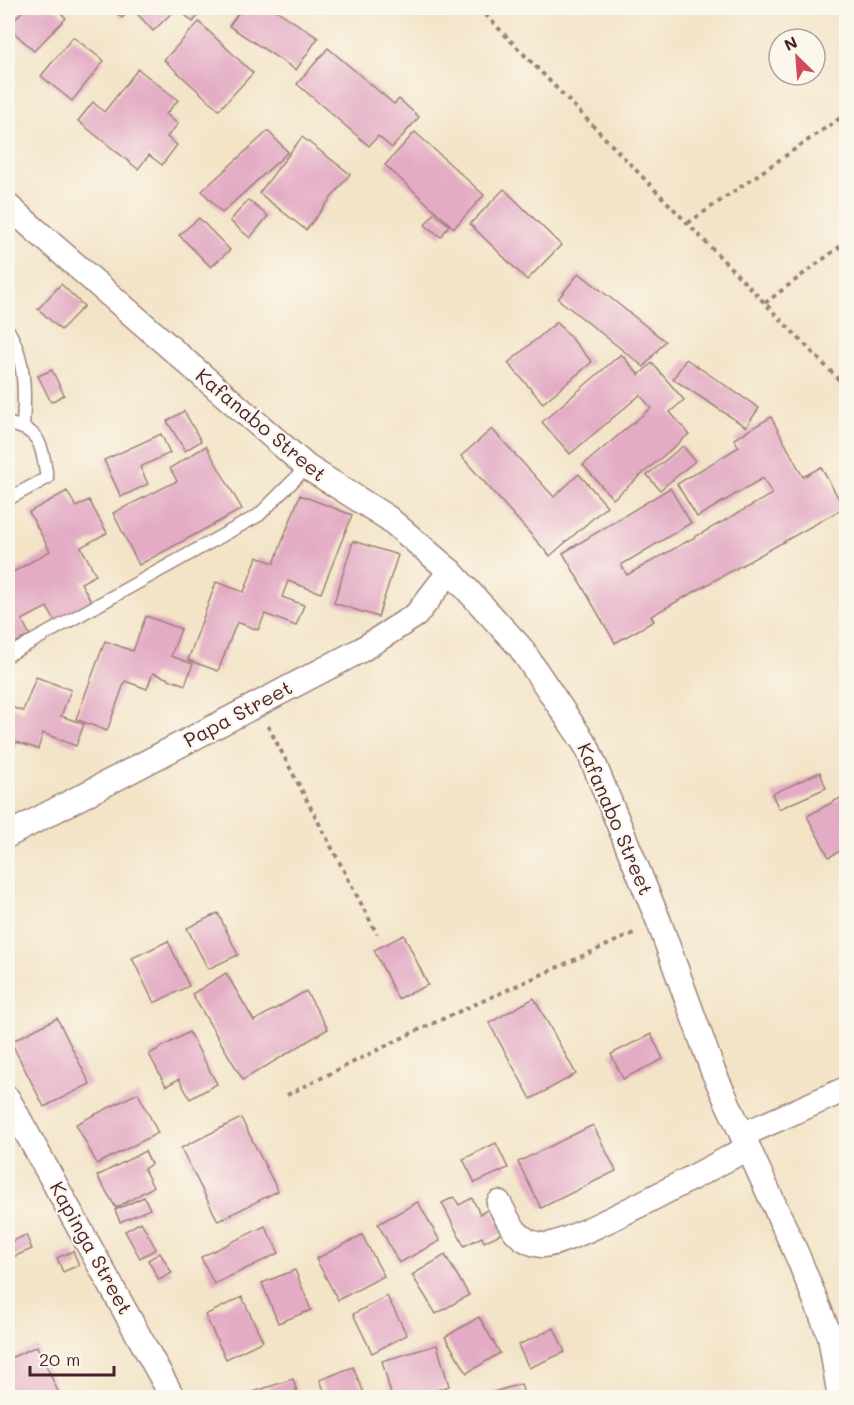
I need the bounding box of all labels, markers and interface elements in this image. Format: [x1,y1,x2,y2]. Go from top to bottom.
north arrow [767,27,827,87]
text: N [781,31,800,55]
street label: Kafanabo Street [191,362,332,487]
street label: Papa Street [179,674,296,753]
street label: Kafanabo Street [572,738,660,899]
street label: Kapinga Street [45,1176,139,1319]
scale bar [30,1339,114,1377]
text: 20 m [39,1347,80,1371]

